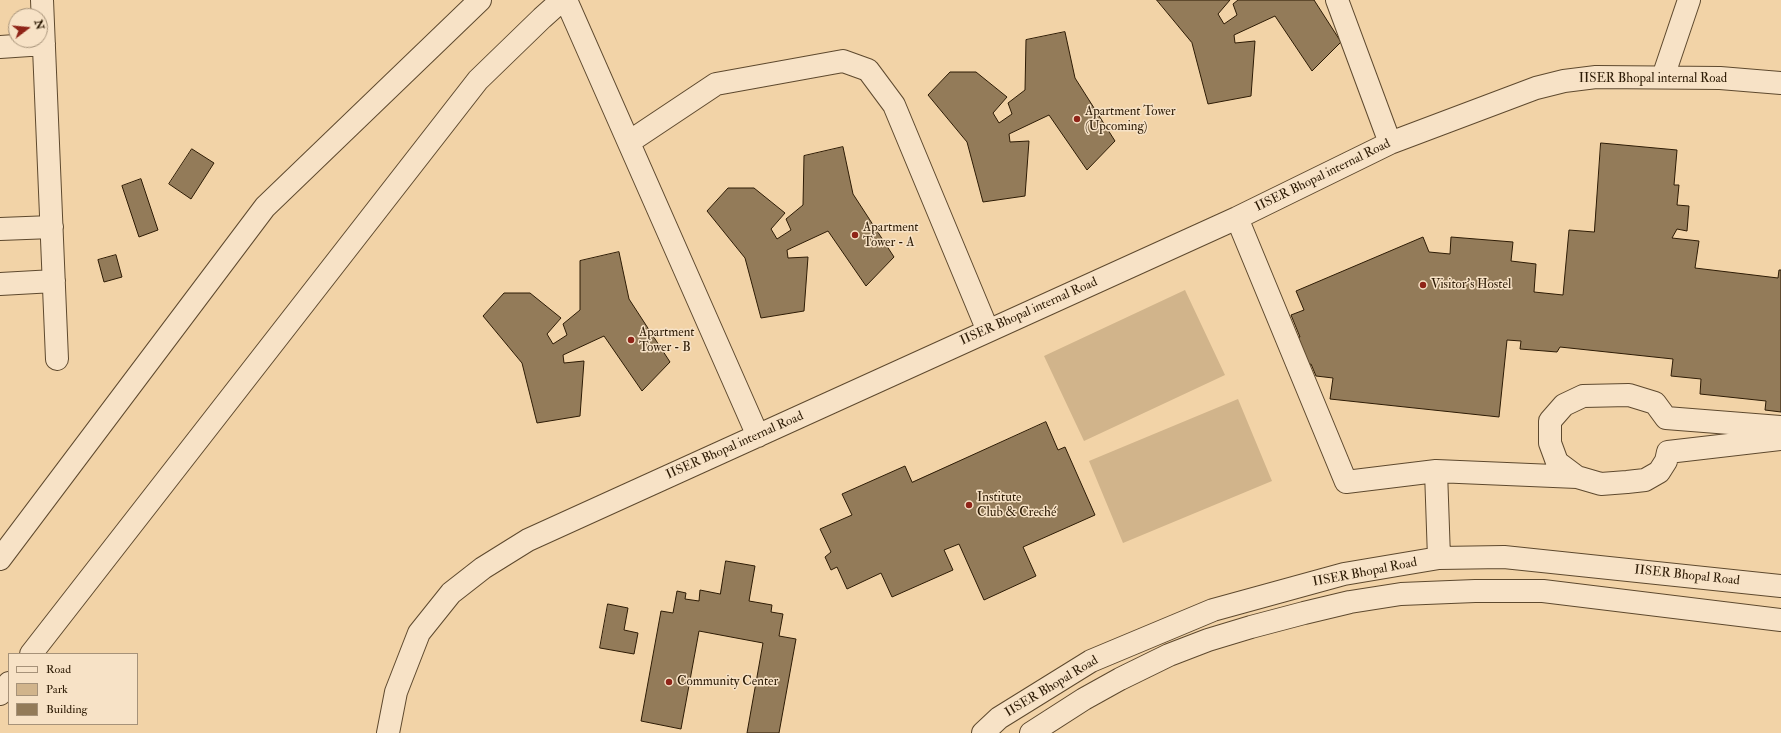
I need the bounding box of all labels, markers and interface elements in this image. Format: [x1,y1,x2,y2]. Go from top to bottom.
north arrow [8,8,48,48]
text: N [31,18,47,31]
street label: IISER Bhopal internal Road [1579,71,1727,87]
place label: Apartment Tower (Upcoming) [1085,104,1176,135]
marker: Apartment Tower (Upcoming) [1072,114,1082,124]
street label: IISER Bhopal internal Road [1253,136,1393,216]
place label: Apartment Tower - A [863,220,919,251]
marker: Apartment Tower - A [850,230,860,240]
street label: IISER Bhopal internal Road [958,275,1100,349]
place label: Visitor's Hostel [1431,277,1511,293]
marker: Visitor's Hostel [1418,280,1428,290]
place label: Apartment Tower - B [639,325,695,356]
marker: Apartment Tower - B [626,335,636,345]
street label: IISER Bhopal internal Road [664,409,806,483]
place label: Institute Club & Creché [977,490,1056,521]
marker: Institute Club & Creché [964,500,974,510]
street label: IISER Bhopal Road [1312,555,1418,591]
street label: IISER Bhopal Road [1634,563,1740,589]
legend [8,653,138,725]
street label: IISER Bhopal Road [1003,653,1101,721]
text: Road [46,662,71,677]
place label: Community Center [677,674,778,690]
marker: Community Center [664,677,674,687]
text: Park [46,682,68,697]
text: Building [46,702,87,717]

